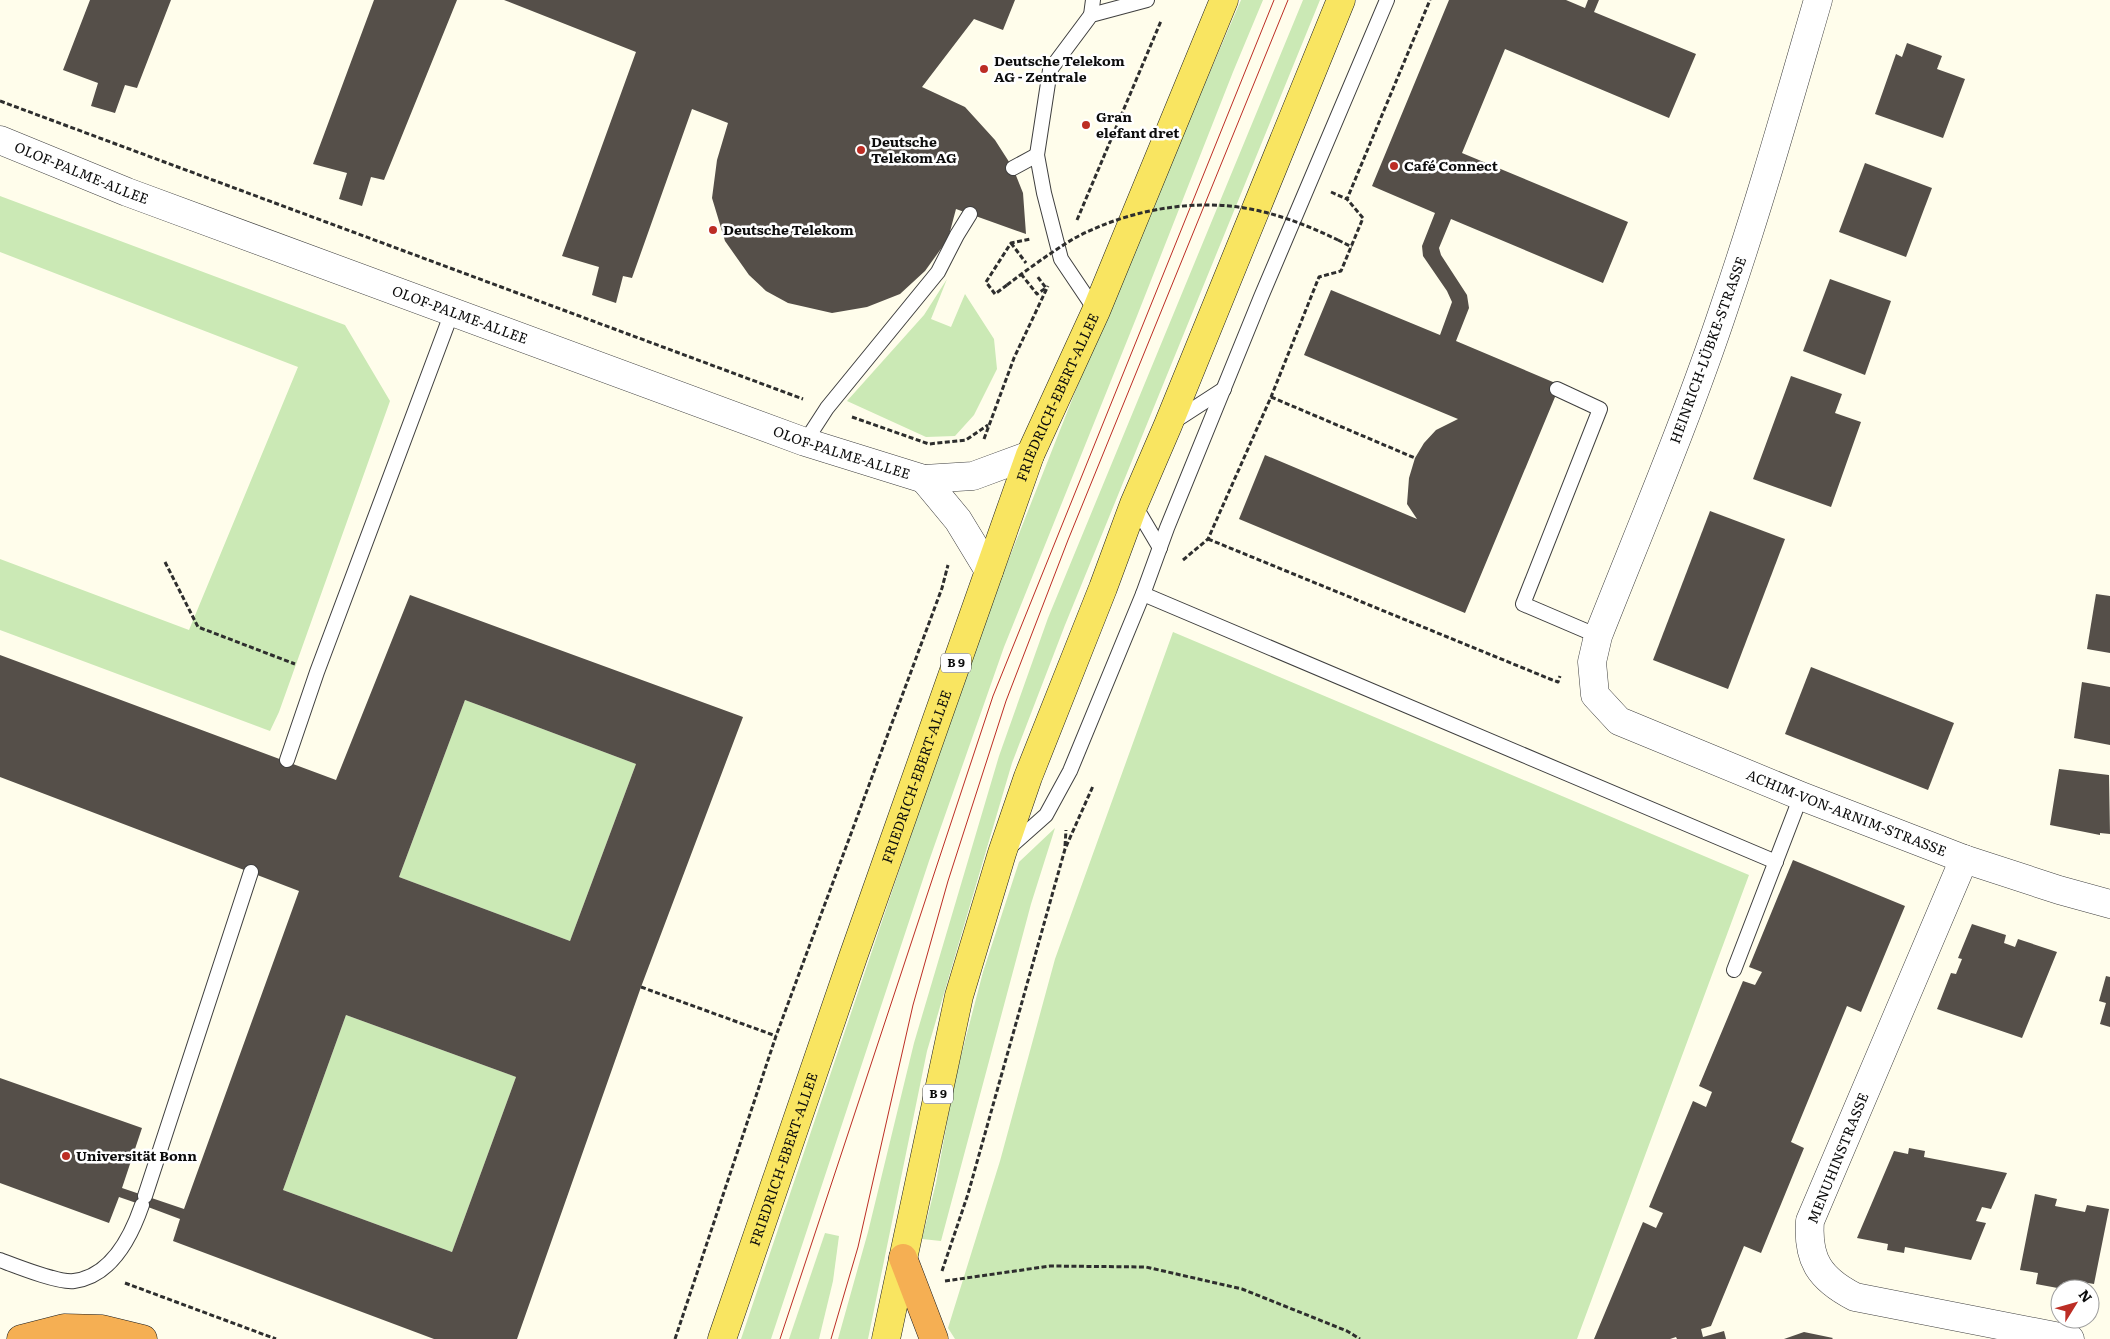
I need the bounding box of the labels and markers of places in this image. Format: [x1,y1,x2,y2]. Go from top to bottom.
place label: Deutsche Telekom AG - Zentrale [994,50,1125,86]
marker: Deutsche Telekom AG - Zentrale [978,63,990,75]
place label: Gran elefant dret [1096,106,1180,142]
marker: Gran elefant dret [1080,119,1092,131]
place label: Deutsche Telekom AG [871,131,957,167]
marker: Deutsche Telekom AG [855,144,867,156]
place label: Café Connect [1404,155,1499,175]
marker: Café Connect [1388,160,1400,172]
place label: Deutsche Telekom [723,219,854,239]
marker: Deutsche Telekom [707,224,719,236]
place label: Universität Bonn [76,1145,197,1165]
marker: Universität Bonn [60,1150,72,1162]

